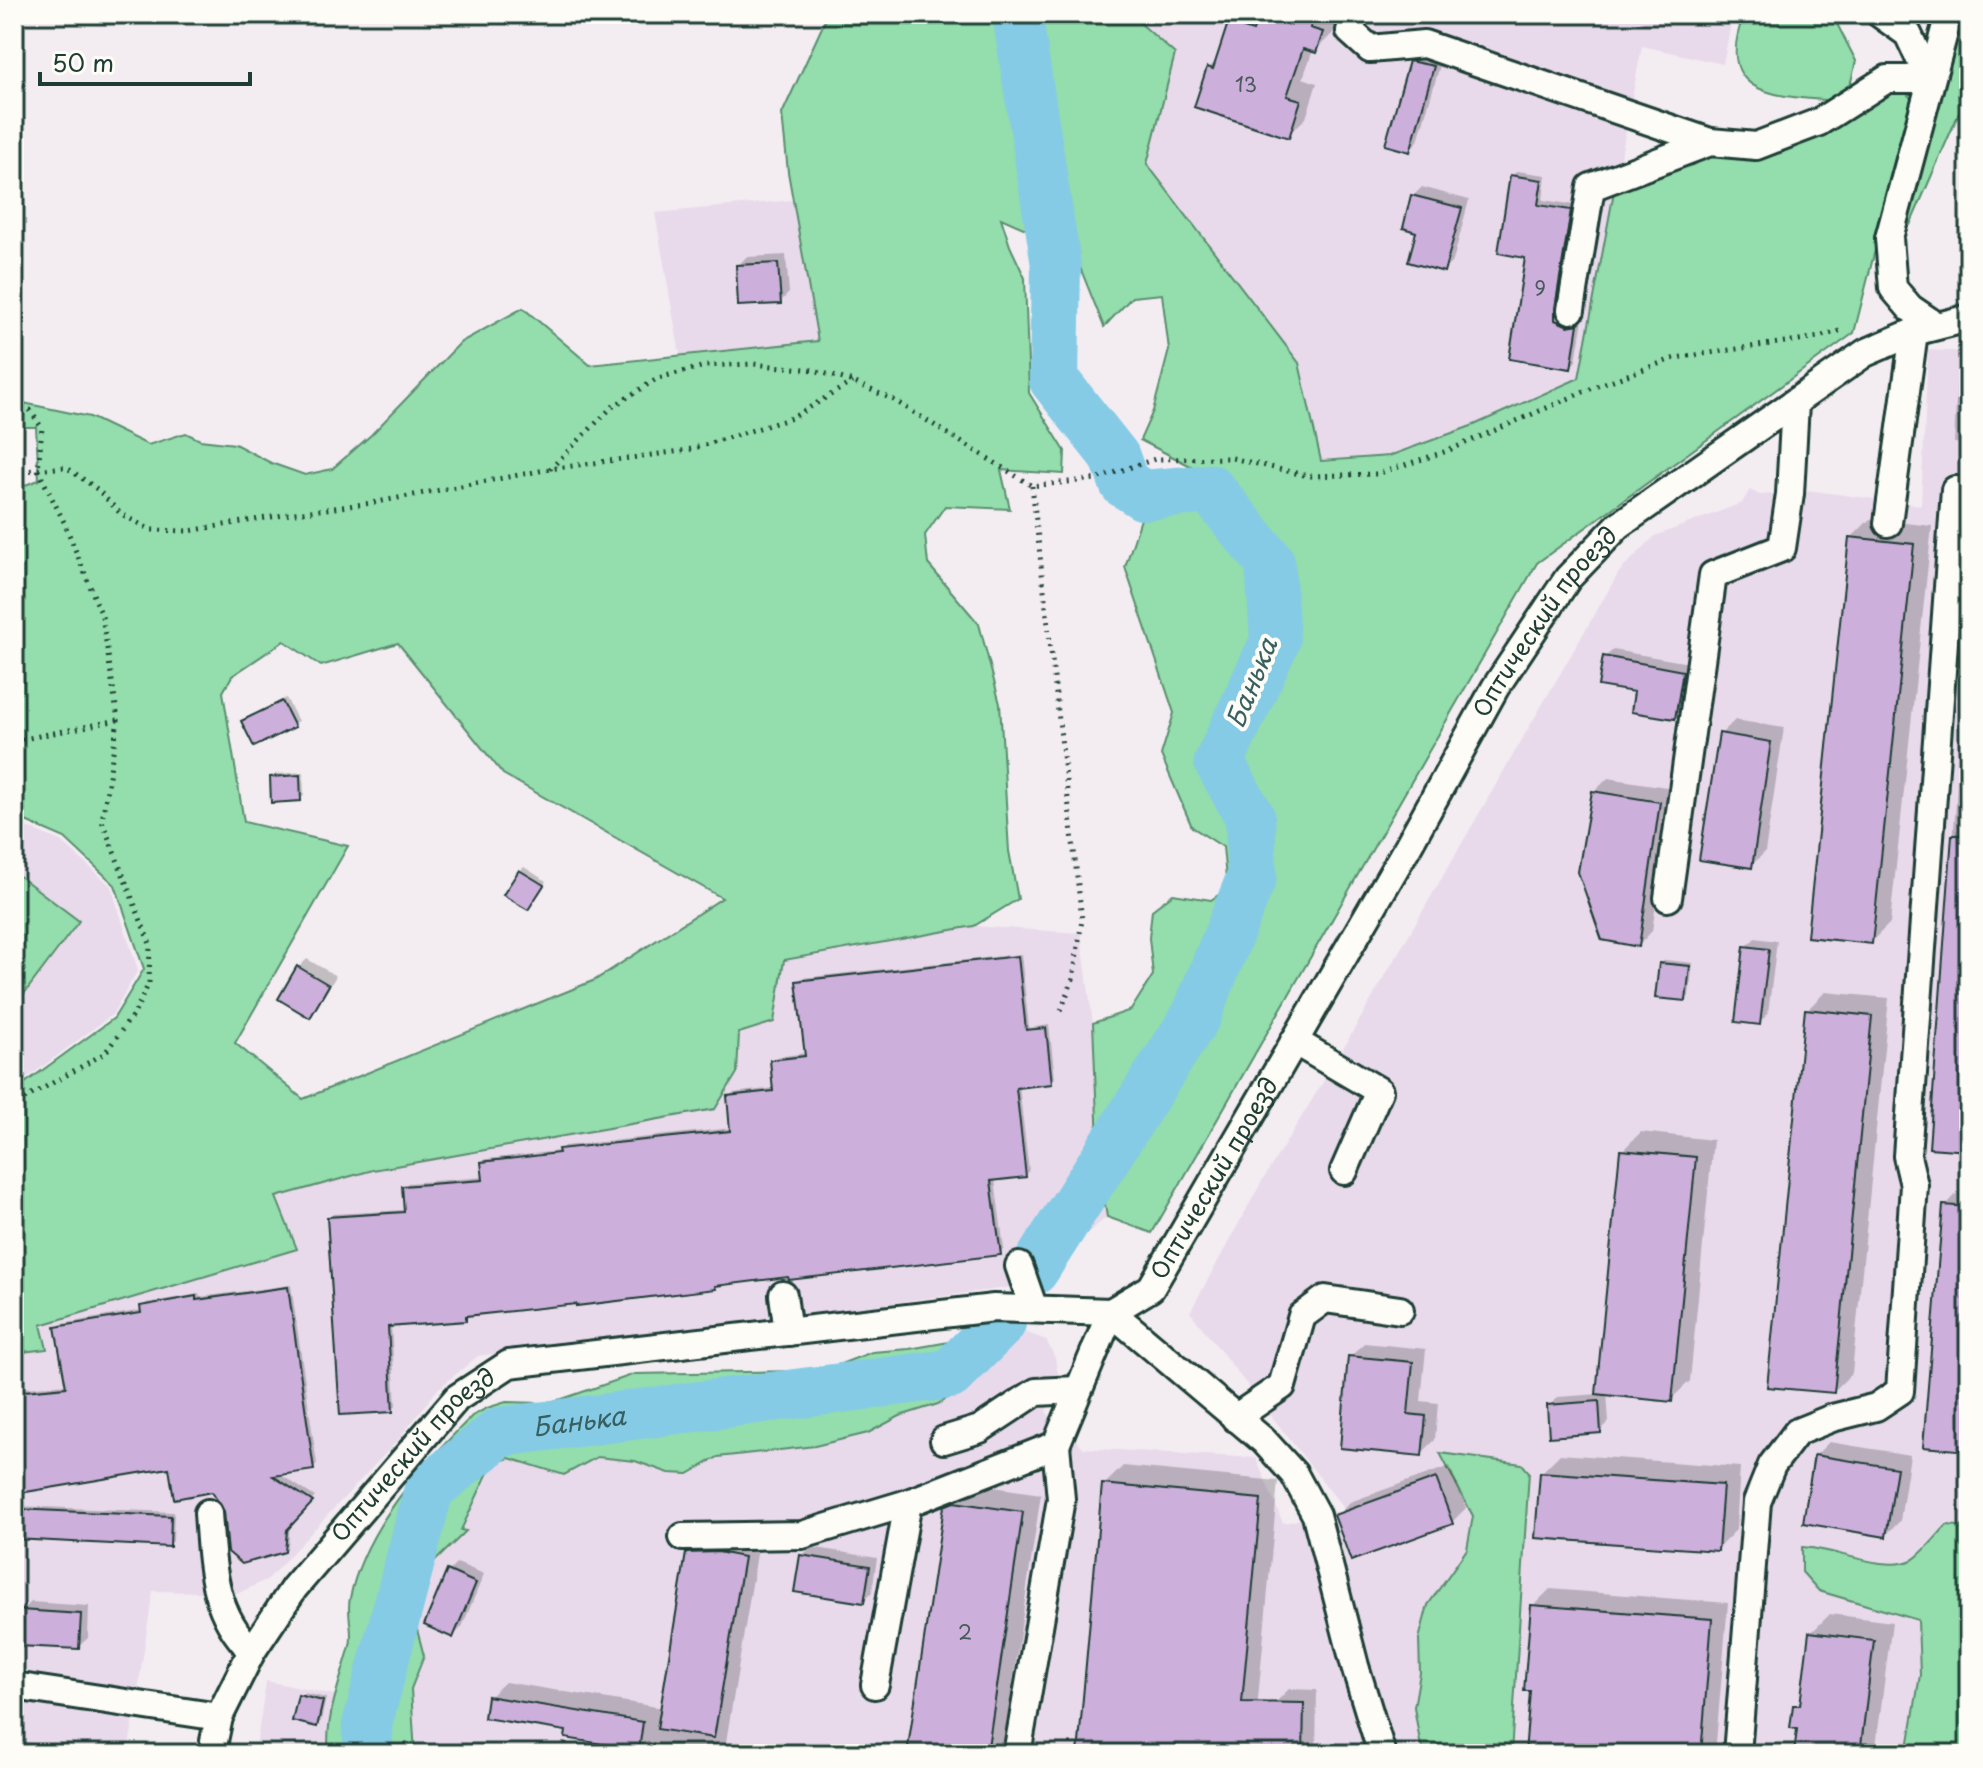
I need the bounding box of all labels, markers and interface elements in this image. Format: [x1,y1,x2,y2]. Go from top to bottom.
scale bar [40,36,250,86]
text: 50 m [52,44,114,80]
house number: 13 [1235,69,1257,99]
house number: 9 [1534,273,1546,303]
street label: Оптический проезд [1462,517,1625,723]
water label: Банька [1215,631,1286,733]
street label: Оптический проезд [1140,1070,1286,1285]
street label: Оптический проезд [321,1358,502,1549]
water label: Банька [530,1395,629,1446]
house number: 2 [958,1617,972,1647]

